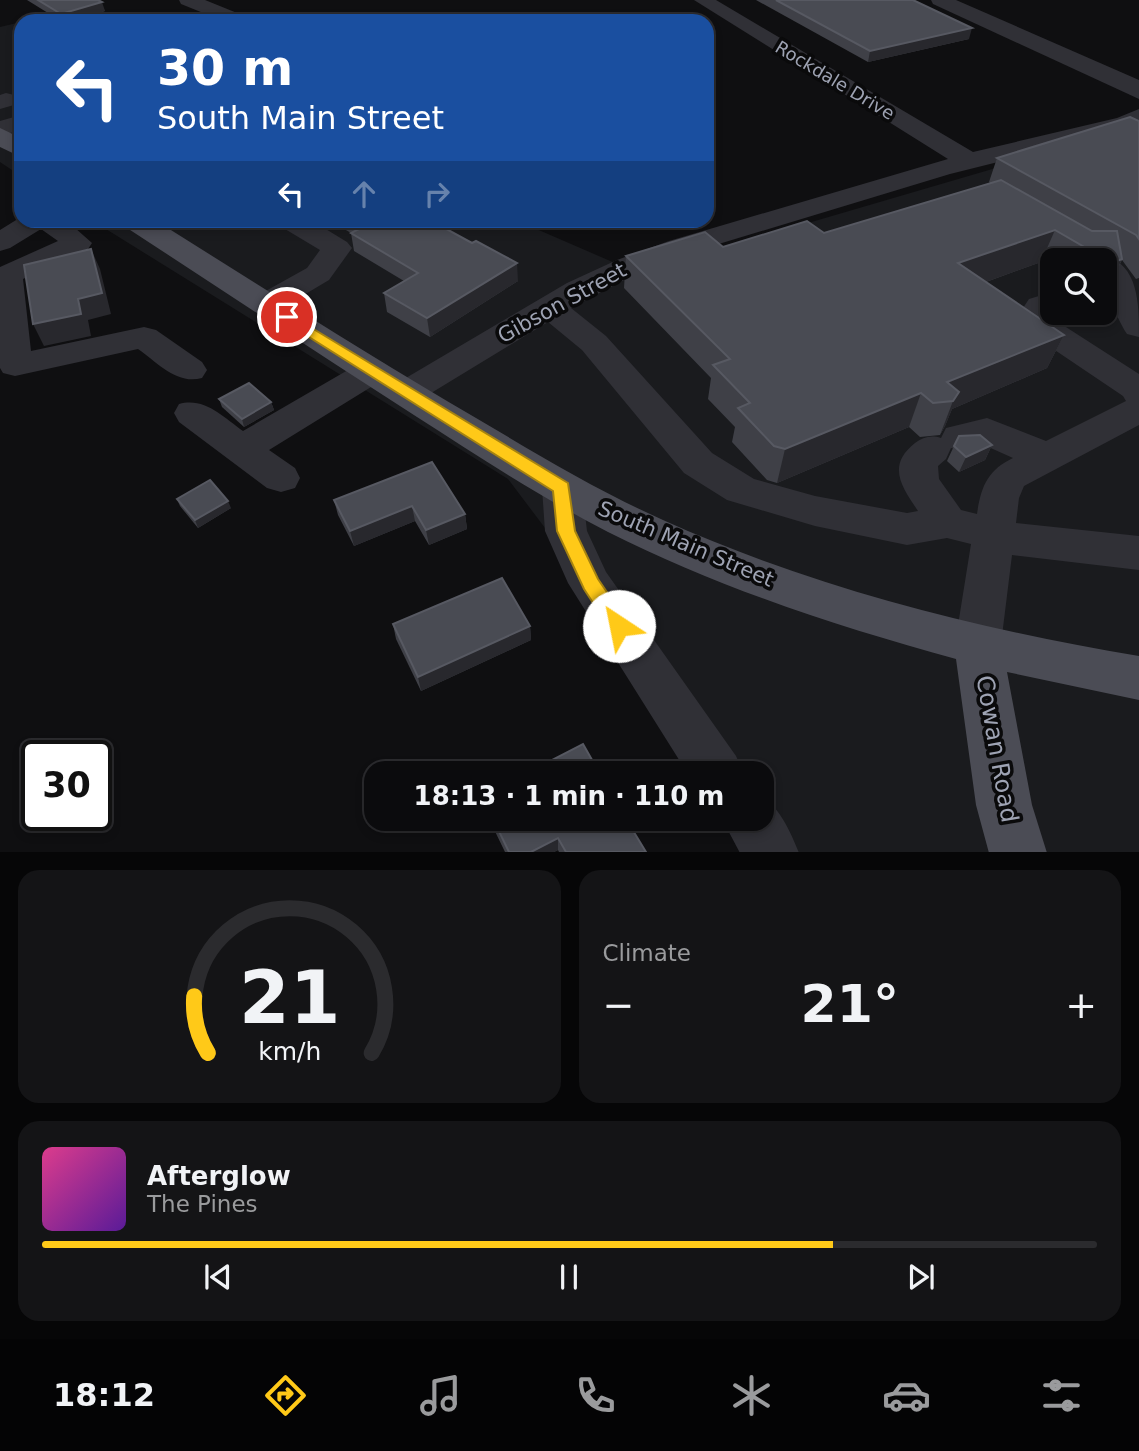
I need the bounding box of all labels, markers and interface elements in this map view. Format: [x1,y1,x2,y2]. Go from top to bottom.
street label: Rockdale Drive [772,36,898,124]
text: 30 m [157,40,293,97]
icon: left [42,42,133,133]
text: South Main Street [157,99,444,137]
icon: left [272,175,310,213]
icon: ahead [345,175,383,213]
icon: right [418,175,456,213]
map controls [1040,248,1117,325]
button: search [1040,248,1117,325]
street label: Gibson Street [494,258,630,348]
pin [257,287,317,347]
icon: arrive [268,298,306,336]
street label: South Main Street [595,496,777,592]
position arrow [582,589,656,663]
street label: Cowan Road [970,673,1024,825]
speed limit sign: 30 [21,740,112,831]
text: 18:13 · 1 min · 110 m [414,781,724,811]
text: Climate [603,940,691,966]
text: 21 [239,955,340,1040]
text: 21° [801,974,899,1034]
text: − [603,983,634,1027]
text: + [1065,983,1097,1027]
text: km/h [258,1036,321,1065]
text: Afterglow [147,1161,291,1191]
text: The Pines [147,1191,258,1217]
icon: previous [199,1258,237,1296]
icon: pause [550,1258,588,1296]
icon: next [902,1258,940,1296]
icon: directions [261,1371,310,1420]
icon: music [416,1371,465,1420]
icon: phone [571,1371,620,1420]
icon: climate [727,1371,776,1420]
icon: car [882,1371,931,1420]
icon: filters [1037,1371,1086,1420]
text: 18:12 [53,1376,155,1414]

